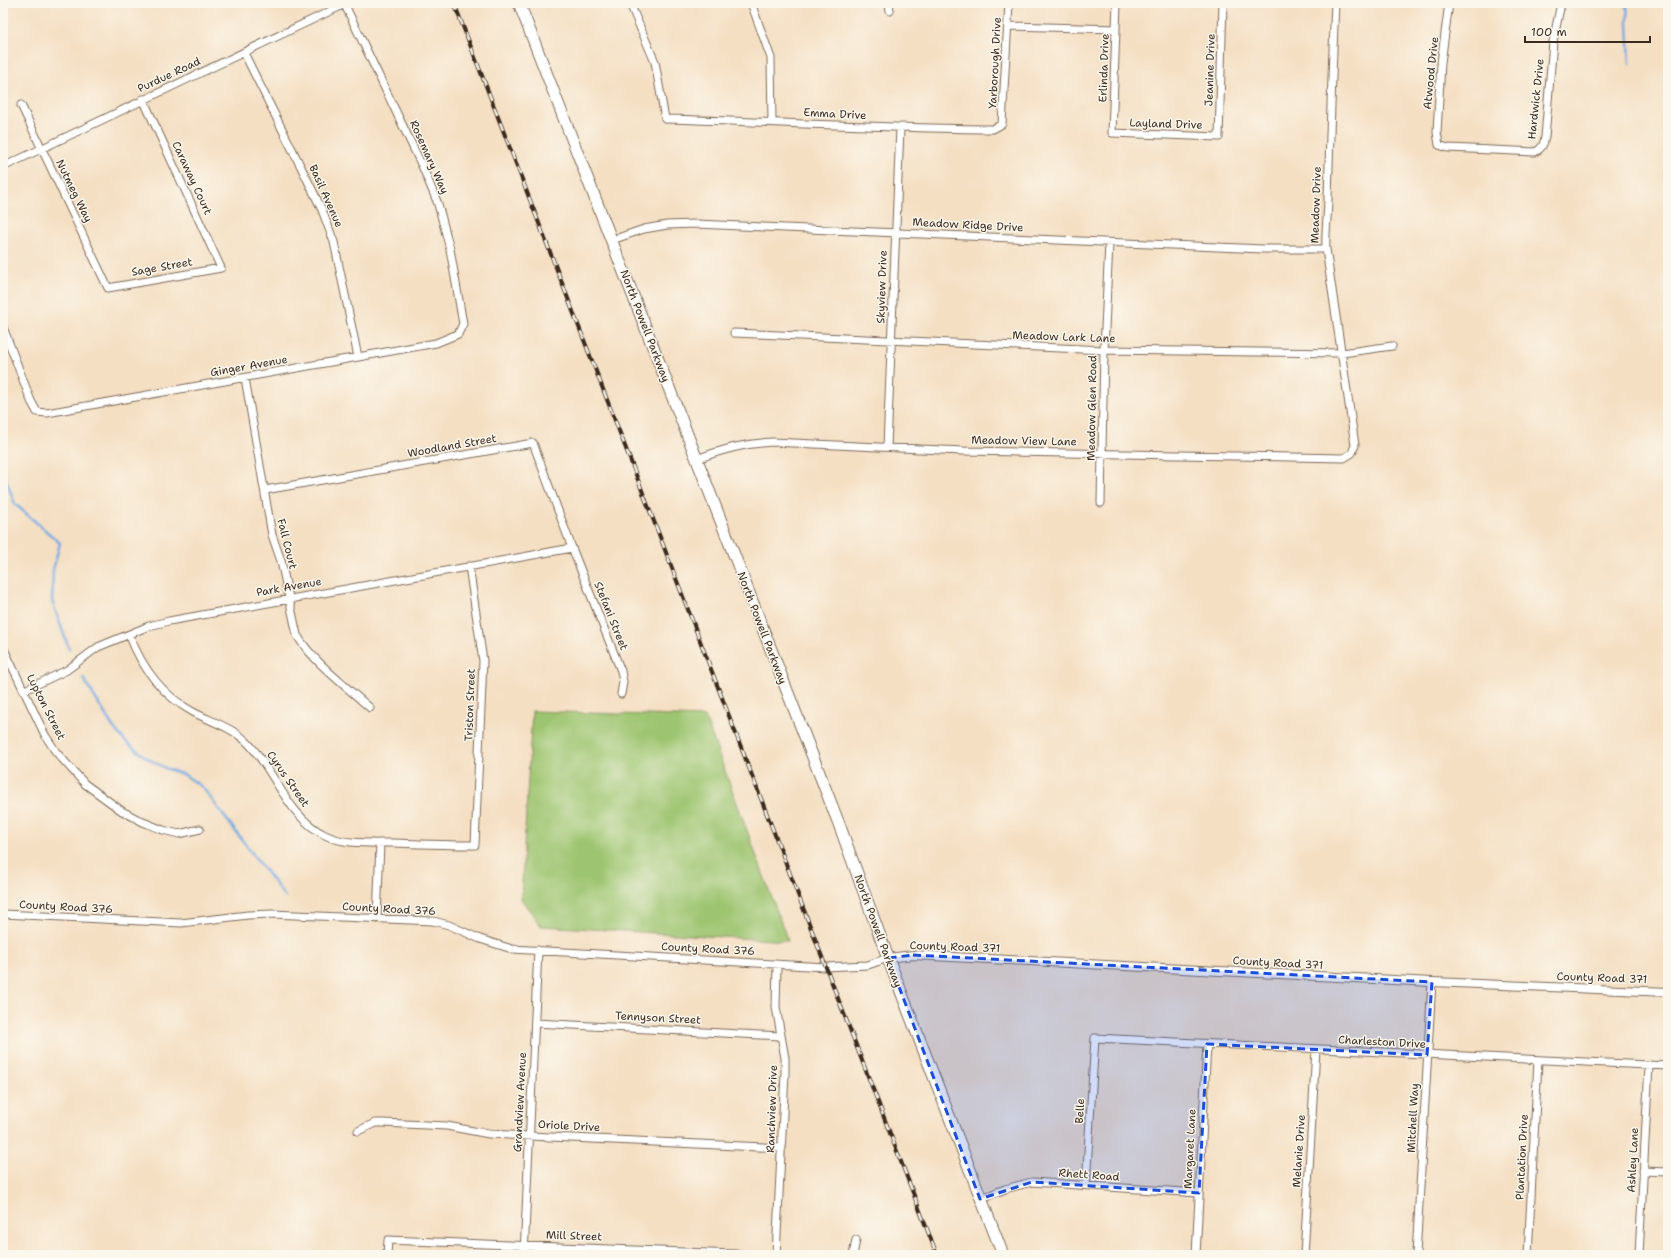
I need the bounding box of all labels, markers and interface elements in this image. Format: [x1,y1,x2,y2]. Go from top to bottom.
street label: Yarborough Drive [985,17,1005,109]
scale bar [1525,18,1650,44]
text: 100 m [1531,24,1567,40]
street label: Erlinda Drive [1095,33,1113,103]
street label: Jeanine Drive [1201,33,1219,107]
street label: Atwood Drive [1420,36,1442,110]
street label: Purdue Road [135,54,203,96]
street label: Hardwick Drive [1524,58,1548,140]
street label: Emma Drive [803,105,867,123]
street label: Layland Drive [1129,115,1203,133]
street label: Rosemary Way [406,118,452,196]
street label: Caraway Court [168,139,216,217]
street label: Nutmeg Way [52,157,96,225]
street label: Basil Avenue [305,162,347,230]
street label: Meadow Drive [1307,166,1325,244]
street label: Meadow Ridge Drive [912,215,1024,235]
street label: Skyview Drive [873,250,891,324]
street label: Sage Street [130,254,194,280]
street label: North Powell Parkway [617,268,673,384]
street label: Meadow Lark Lane [1012,328,1116,346]
street label: Ginger Avenue [209,352,289,380]
street label: Meadow Glen Road [1084,355,1100,461]
street label: Woodland Street [406,431,498,461]
street label: Meadow View Lane [971,433,1077,449]
street label: Fall Court [273,517,301,571]
street label: North Powell Parkway [734,570,790,686]
street label: Park Avenue [255,574,323,600]
street label: Stefani Street [590,579,632,653]
street label: Triston Street [461,668,479,742]
street label: Lupton Street [23,672,69,743]
street label: Cyrus Street [263,748,313,810]
street label: North Powell Parkway [851,872,905,990]
street label: County Road 376 [19,897,113,917]
street label: County Road 376 [342,899,436,919]
street label: County Road 371 [909,938,1001,956]
street label: County Road 376 [661,939,755,959]
street label: County Road 371 [1232,953,1324,973]
street label: County Road 371 [1556,969,1648,987]
street label: Tennyson Street [615,1008,701,1028]
street label: Charleston Drive [1338,1032,1426,1052]
street label: Grandview Avenue [510,1052,530,1152]
street label: Ranchview Drive [763,1065,781,1153]
street label: Mitchell Way [1404,1083,1422,1153]
street label: Belle [1072,1098,1088,1124]
street label: Margaret Lane [1180,1109,1200,1189]
street label: Melanie Drive [1289,1114,1309,1188]
street label: Plantation Drive [1512,1114,1532,1200]
street label: Oriole Drive [537,1117,601,1135]
street label: Ashley Lane [1624,1127,1642,1193]
street label: Rhett Road [1058,1165,1120,1185]
street label: Mill Street [546,1228,603,1244]

